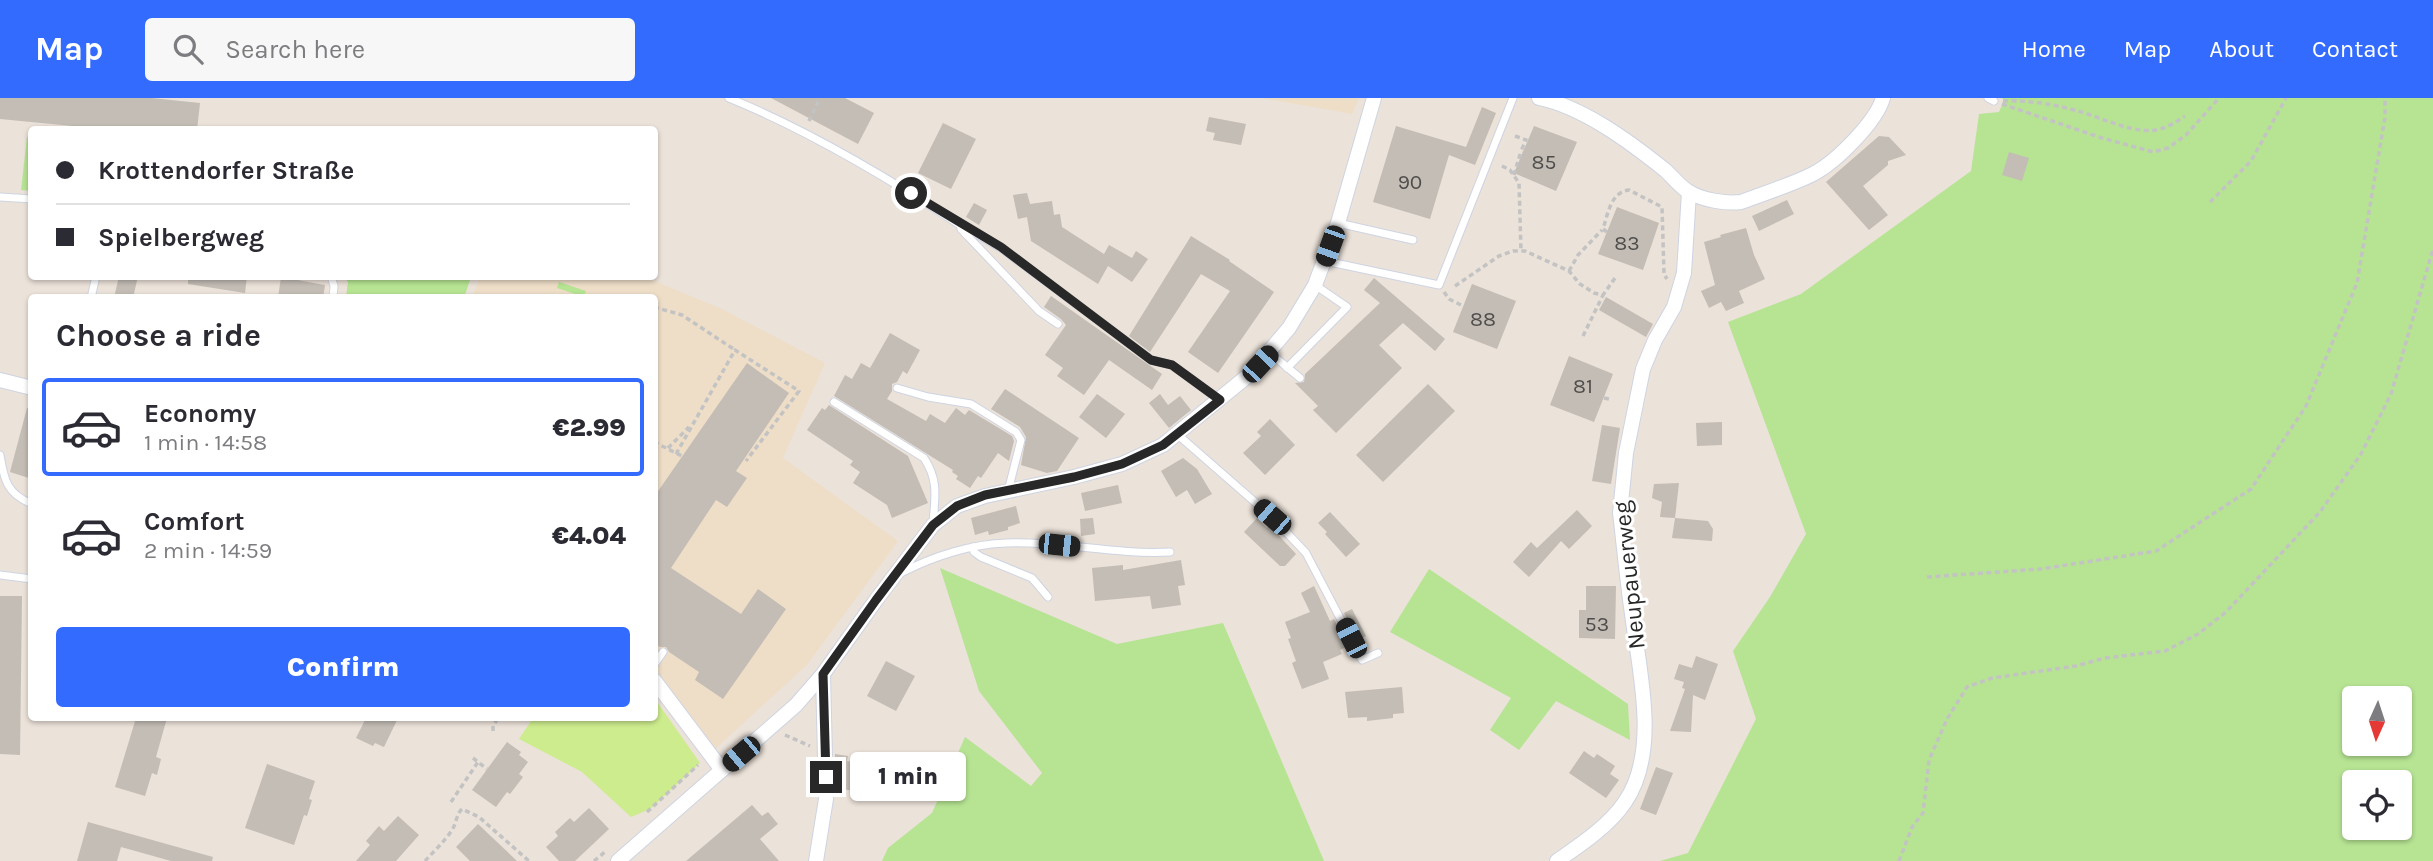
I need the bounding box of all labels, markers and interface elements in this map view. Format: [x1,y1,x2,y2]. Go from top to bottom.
search box [145,18,635,81]
text: Map [35,30,103,68]
icon: search [169,30,207,68]
text: Search here [225,34,365,65]
text: Home [2022,35,2086,63]
text: Map [2124,35,2171,63]
text: About [2209,35,2274,63]
text: Contact [2312,35,2398,63]
house number: 85 [1532,150,1556,174]
text: Krottendorfer Straße [98,155,354,186]
house number: 90 [1398,170,1422,194]
route start [895,177,927,209]
text: Spielbergweg [98,222,264,253]
car [1313,223,1348,269]
house number: 83 [1614,231,1640,255]
house number: 88 [1470,307,1496,331]
text: Choose a ride [56,317,261,354]
car [1238,341,1283,387]
house number: 81 [1573,374,1593,398]
icon: car [60,396,123,459]
text: Economy [144,398,256,429]
text: €2.99 [553,412,626,443]
text: 1 min · 14:58 [144,429,267,456]
car [1250,495,1295,539]
street label: Neupauerweg [1607,499,1651,651]
icon: car [60,504,123,567]
text: Comfort [144,506,245,537]
text: €4.04 [552,520,626,551]
car [1038,532,1081,558]
text: 2 min · 14:59 [144,537,272,564]
house number: 53 [1585,612,1609,636]
car [1333,615,1370,661]
button: Confirm [56,627,630,707]
north arrow [2342,686,2412,756]
map controls [2342,686,2412,840]
car [719,732,764,776]
callout: 1 min [850,752,966,802]
route end [810,761,842,793]
text: 1 min [878,763,938,790]
button: locate [2342,770,2412,840]

